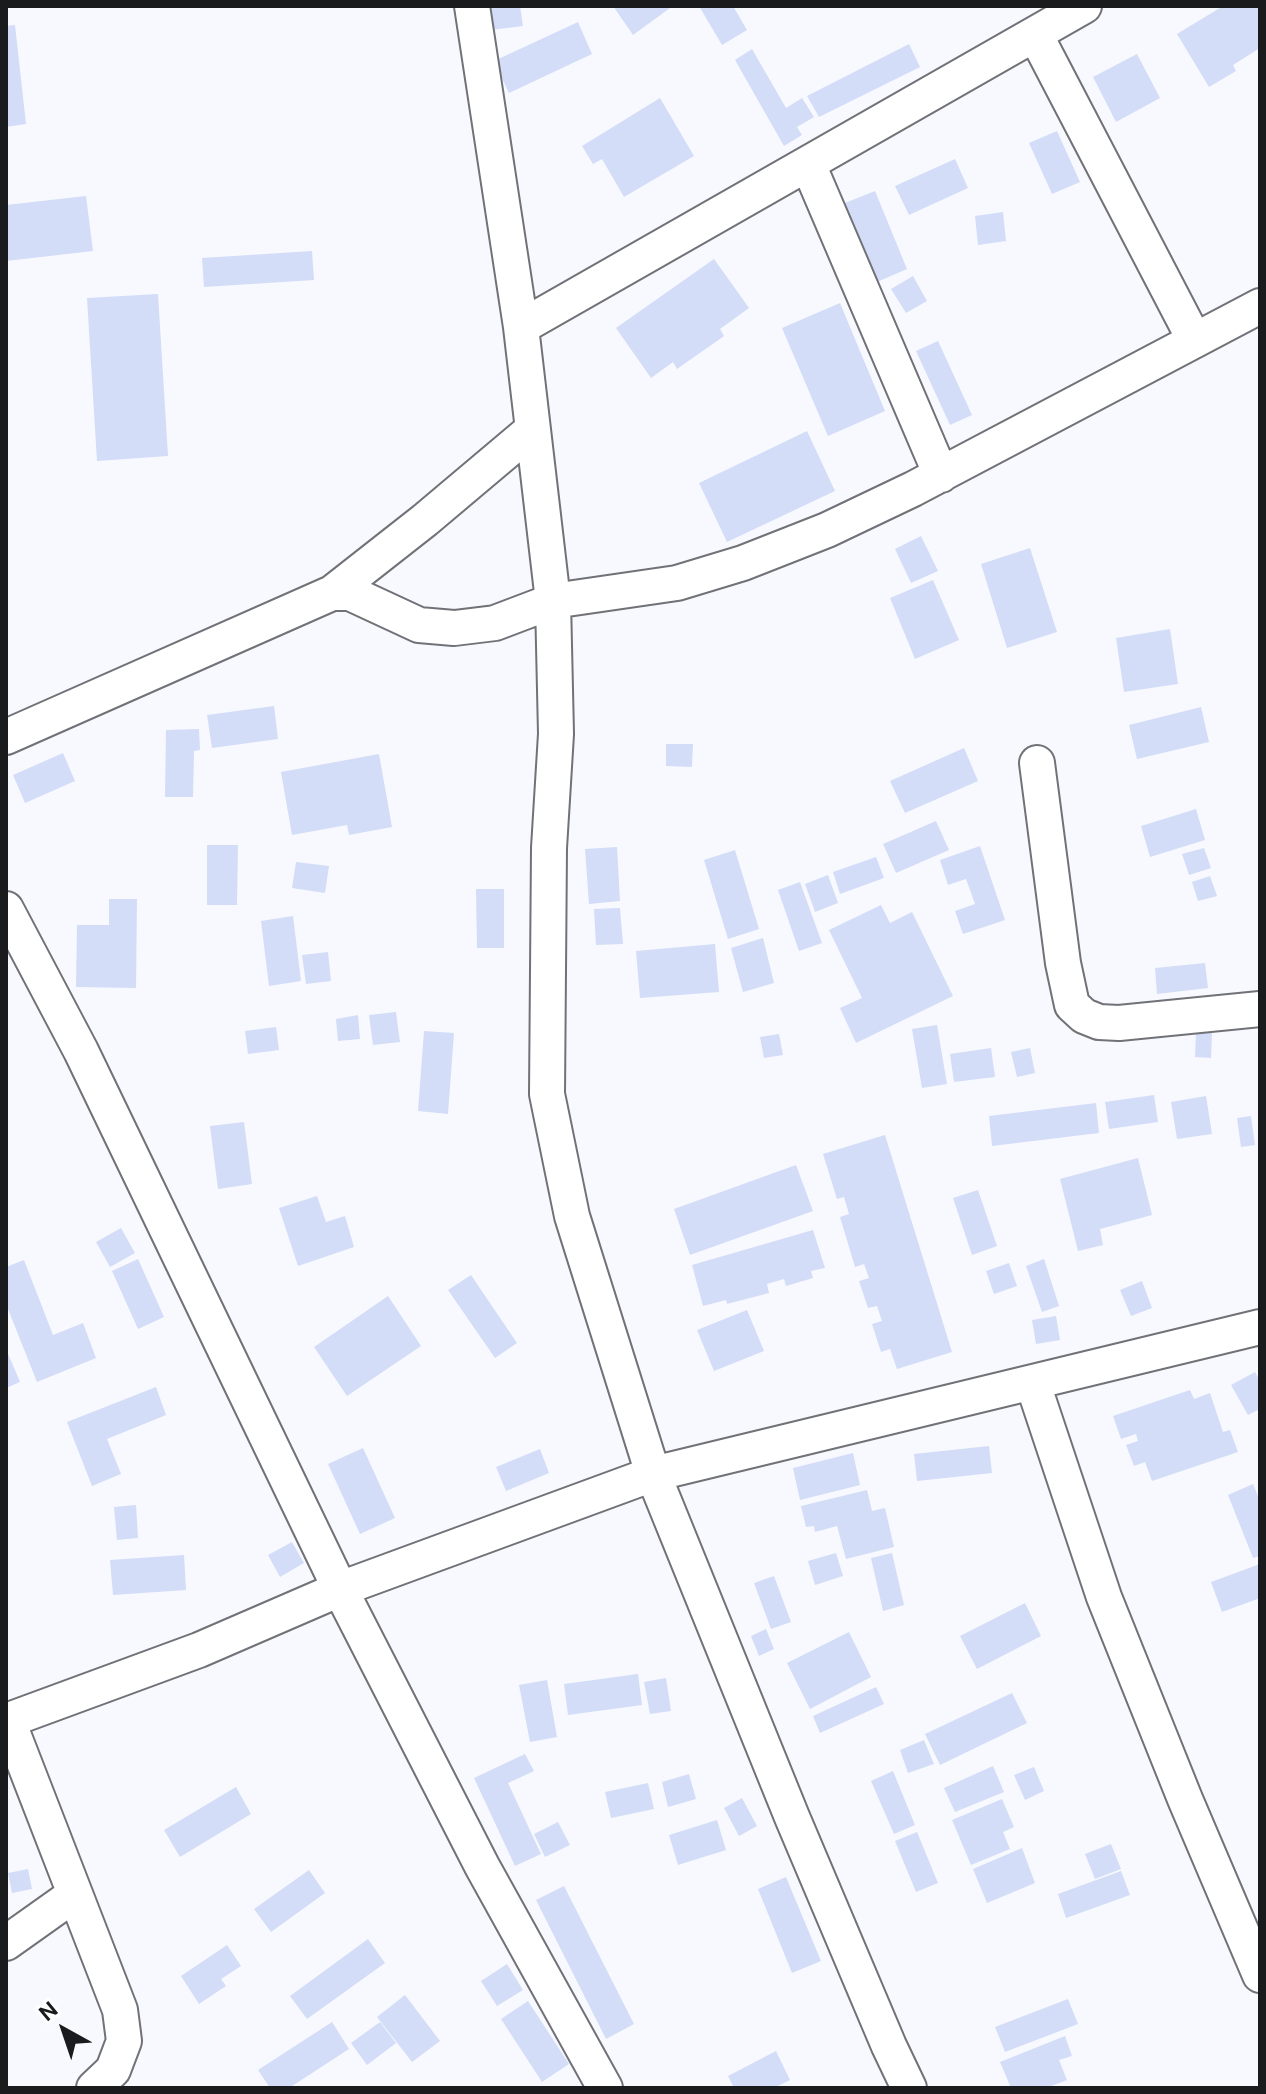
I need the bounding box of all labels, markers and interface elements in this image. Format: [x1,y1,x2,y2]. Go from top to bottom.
north arrow [24,1990,104,2070]
text: N [33,1995,64,2028]

